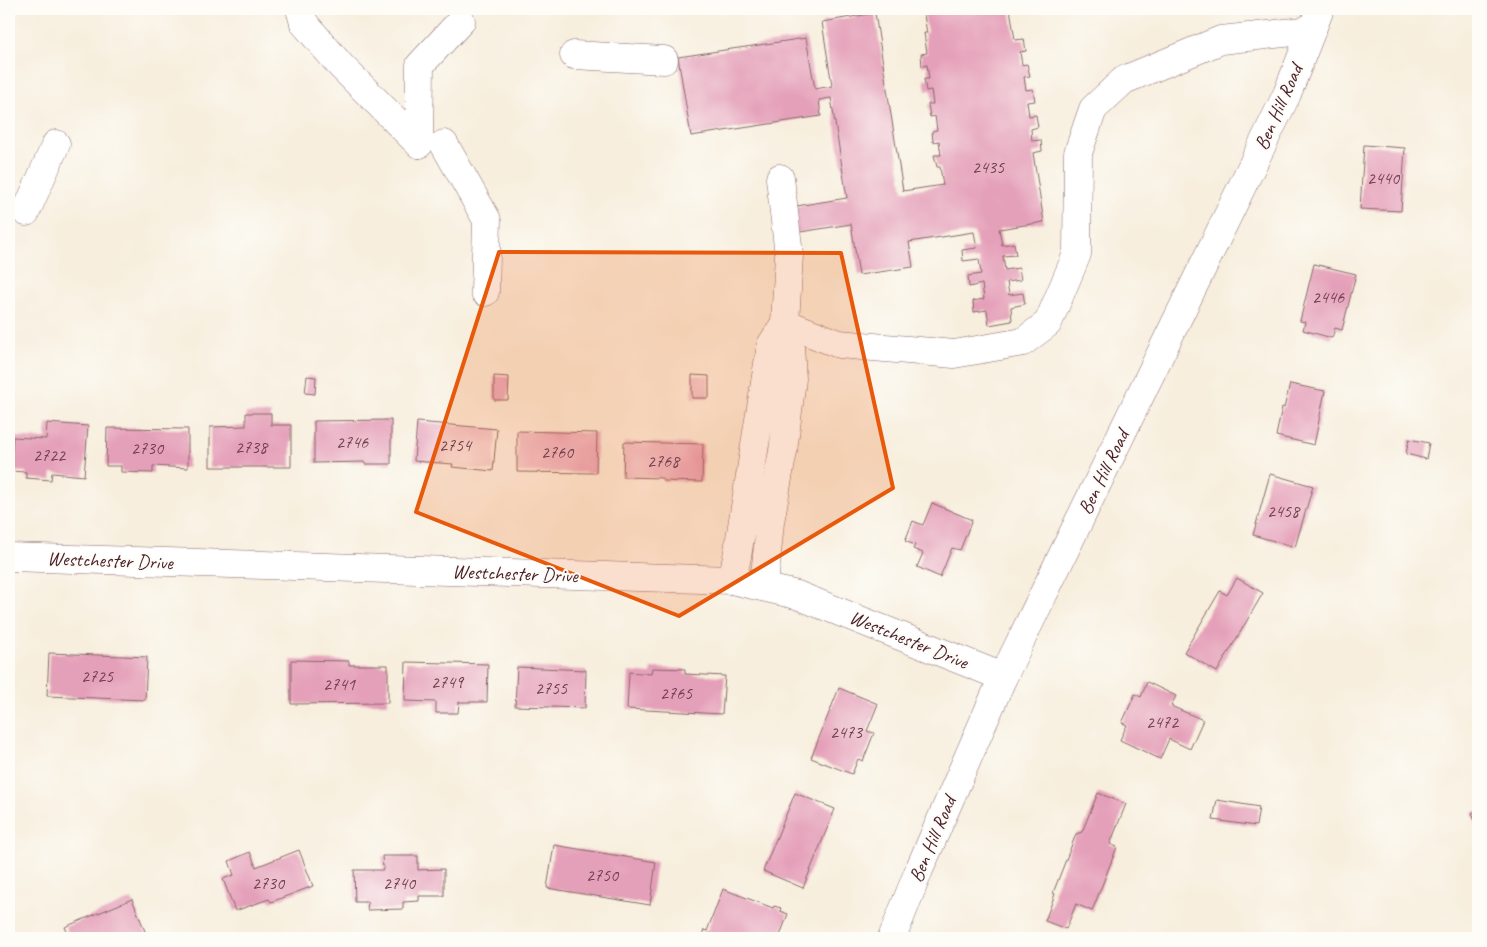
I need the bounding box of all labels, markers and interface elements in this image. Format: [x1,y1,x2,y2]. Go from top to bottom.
street label: Ben Hill Road [1249,58,1310,154]
house number: 2435 [972,156,1005,178]
house number: 2440 [1367,167,1401,189]
house number: 2446 [1312,286,1345,308]
street label: Ben Hill Road [1072,423,1136,518]
house number: 2746 [336,431,369,453]
house number: 2754 [439,434,473,456]
house number: 2738 [235,436,269,458]
house number: 2730 [131,437,165,459]
house number: 2760 [541,441,575,463]
house number: 2722 [33,444,67,466]
house number: 2768 [647,450,681,472]
house number: 2458 [1267,500,1301,522]
street label: Westchester Drive [47,546,175,575]
street label: Westchester Drive [452,559,580,588]
street label: Westchester Drive [846,604,973,675]
house number: 2725 [81,665,114,687]
house number: 2749 [431,671,465,693]
house number: 2741 [323,673,356,695]
house number: 2755 [535,677,568,699]
house number: 2765 [660,682,693,704]
house number: 2472 [1146,711,1180,733]
house number: 2473 [830,721,864,743]
street label: Ben Hill Road [903,790,963,886]
house number: 2750 [586,864,620,886]
house number: 2730 [252,872,286,894]
house number: 2740 [383,872,417,894]

